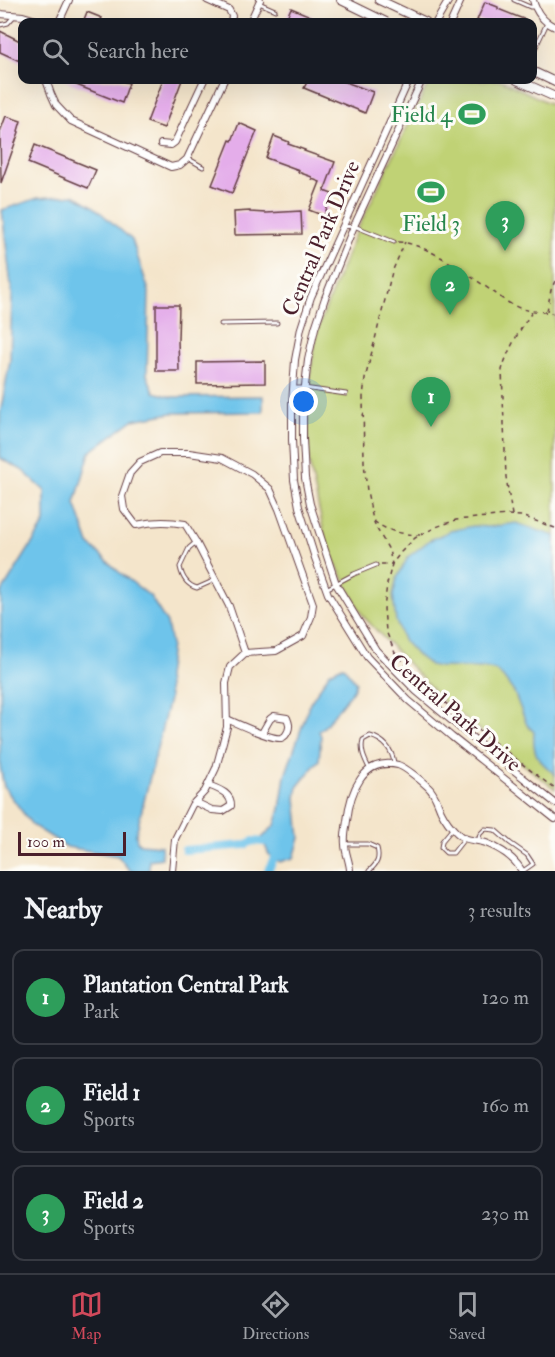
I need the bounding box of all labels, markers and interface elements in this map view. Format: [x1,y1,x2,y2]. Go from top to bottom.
search box [18,18,537,84]
icon: search [39,35,72,68]
text: Search here [87,37,189,65]
sports icon: Field 4 [457,99,487,129]
place label: Field 4 [391,101,453,129]
street label: Central Park Drive [276,156,366,320]
sports icon: Field 3 [416,177,446,207]
pin: 3 [486,202,524,251]
place label: Field 3 [402,210,460,238]
pin: 2 [430,266,470,315]
pin: 1 [412,378,450,427]
your location [289,387,318,416]
street label: Central Park Drive [383,648,527,778]
scale bar [18,829,126,856]
text: 100 m [27,832,65,852]
text: Nearby [24,894,102,926]
text: 3 results [468,898,531,923]
text: Plantation Central Park [83,971,289,999]
text: 1 [42,985,49,1010]
text: 120 m [482,985,529,1010]
text: Park [83,999,119,1024]
text: Field 1 [83,1079,140,1107]
text: 2 [40,1093,51,1118]
text: 160 m [482,1093,529,1118]
text: Sports [83,1107,135,1132]
text: Field 2 [83,1187,144,1215]
text: 3 [42,1201,49,1226]
text: 230 m [481,1201,529,1226]
text: Sports [83,1215,135,1240]
tab: Map [70,1288,103,1344]
tab: Directions [242,1288,309,1344]
tab: Saved [449,1288,485,1344]

